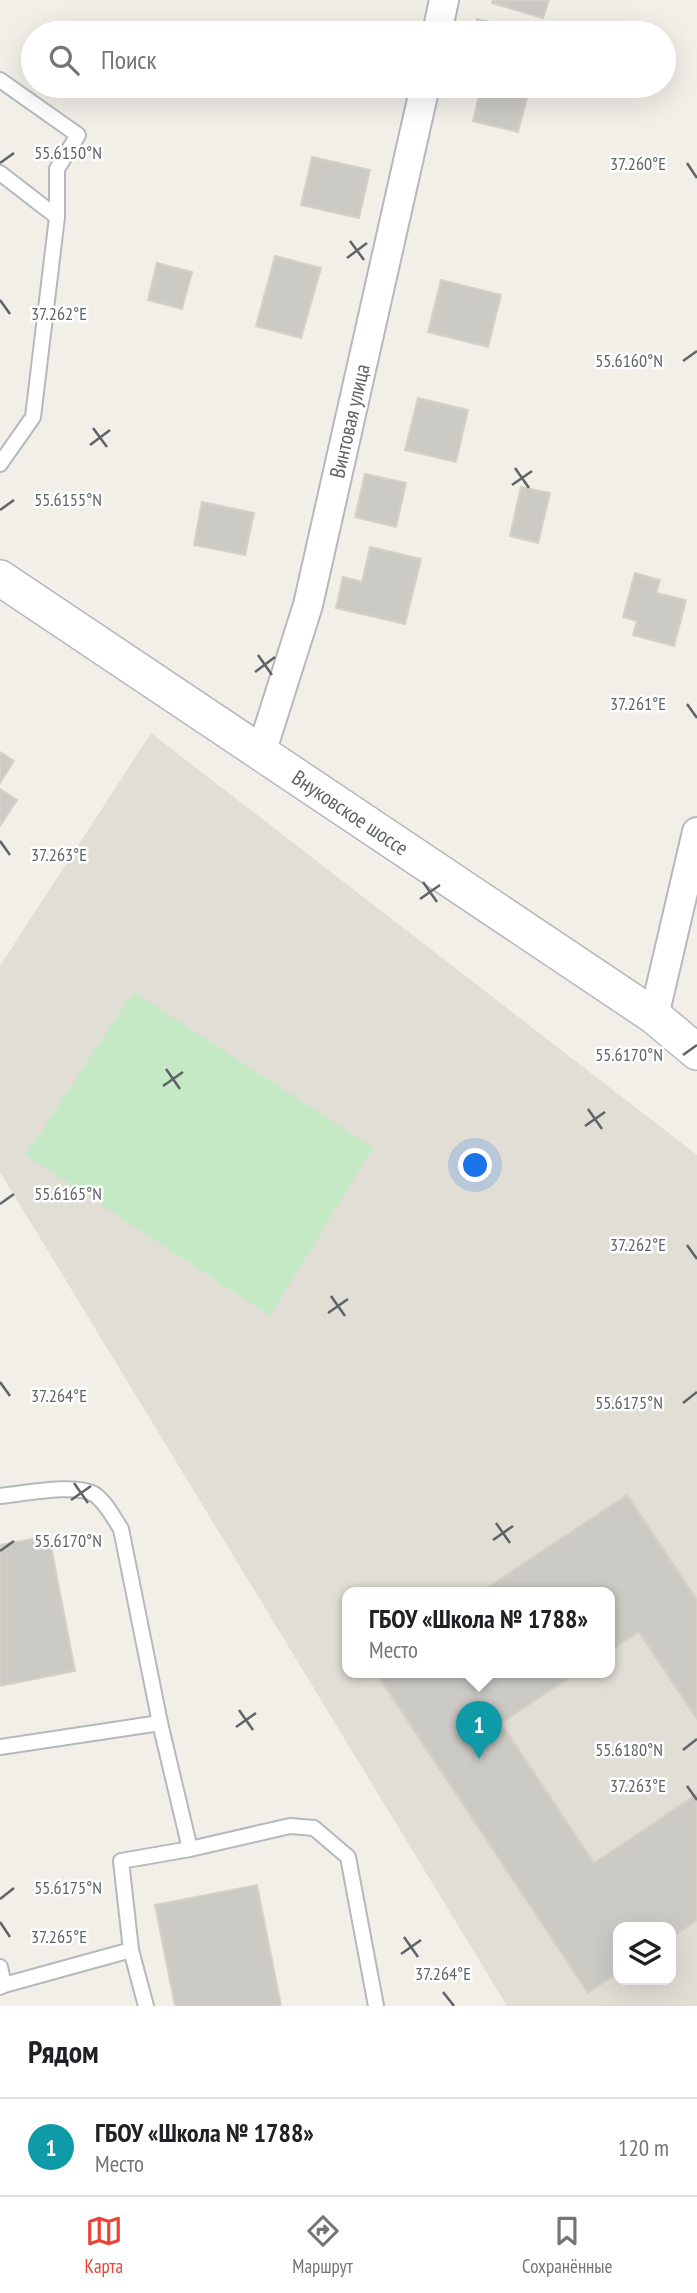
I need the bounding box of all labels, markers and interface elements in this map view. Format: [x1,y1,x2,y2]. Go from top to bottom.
search box [21,21,676,98]
icon: search [45,41,83,79]
text: Поиск [101,43,157,76]
text: 55.6150°N [34,141,102,164]
text: 37.260°E [610,152,666,175]
text: 37.262°E [31,302,87,325]
text: 55.6160°N [595,349,663,372]
street label: Винтовая улица [323,361,376,481]
text: 55.6155°N [34,488,102,511]
text: 37.261°E [610,692,666,715]
street label: Внуковское шоссе [287,764,414,861]
text: 37.263°E [31,843,87,866]
text: 55.6170°N [595,1043,663,1066]
your location [458,1148,492,1182]
text: 55.6165°N [34,1182,102,1205]
text: 37.262°E [610,1233,666,1256]
text: 37.264°E [31,1384,87,1407]
text: 55.6175°N [595,1391,663,1414]
text: 55.6170°N [34,1529,102,1552]
popup [342,1587,615,1678]
text: ГБОУ «Школа № 1788» [369,1602,588,1635]
text: Место [369,1635,418,1664]
pin: 1 [456,1701,502,1759]
text: 55.6180°N [595,1738,663,1761]
text: 37.263°E [610,1774,666,1797]
text: 55.6175°N [34,1876,102,1899]
map controls [613,1922,676,1985]
button: layers [613,1922,676,1985]
text: 37.265°E [31,1925,87,1948]
text: 37.264°E [415,1962,471,1985]
text: Рядом [28,2032,99,2071]
text: ГБОУ «Школа № 1788» [95,2116,314,2149]
text: 1 [46,2133,57,2162]
text: 120 m [618,2133,669,2162]
text: Место [95,2149,144,2178]
tab: Карта [85,2212,123,2278]
tab: Маршрут [292,2212,353,2278]
tab: Сохранённые [522,2212,612,2278]

